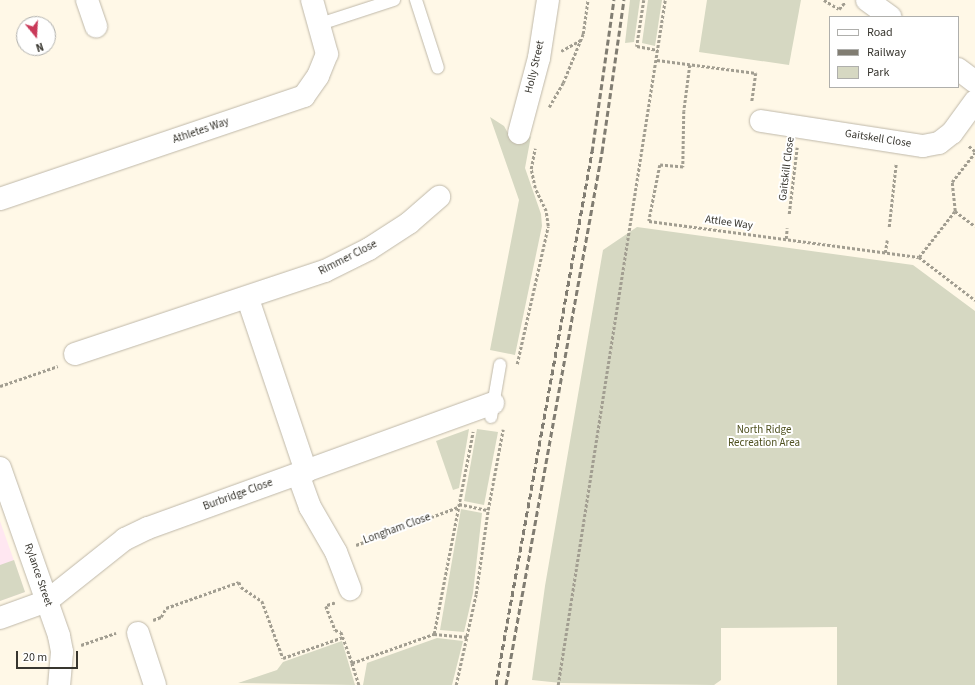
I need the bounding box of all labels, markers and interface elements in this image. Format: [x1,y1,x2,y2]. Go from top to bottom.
north arrow [16,16,56,56]
legend [829,16,959,88]
text: Road [867,24,893,41]
text: N [34,39,45,55]
street label: Holly Street [523,39,547,95]
text: Railway [867,44,906,61]
text: Park [867,64,889,81]
street label: Athletes Way [171,115,231,147]
street label: Gaitskell Close [844,127,912,151]
street label: Gaitskill Close [777,136,797,202]
street label: Attlee Way [704,213,754,233]
street label: Rimmer Close [317,238,379,278]
park label: North Ridge Recreation Area [728,424,800,450]
street label: Burbridge Close [201,476,275,514]
street label: Longham Close [362,511,432,547]
street label: Rylance Street [21,542,55,608]
scale bar [18,643,80,669]
text: 20 m [23,649,47,666]

